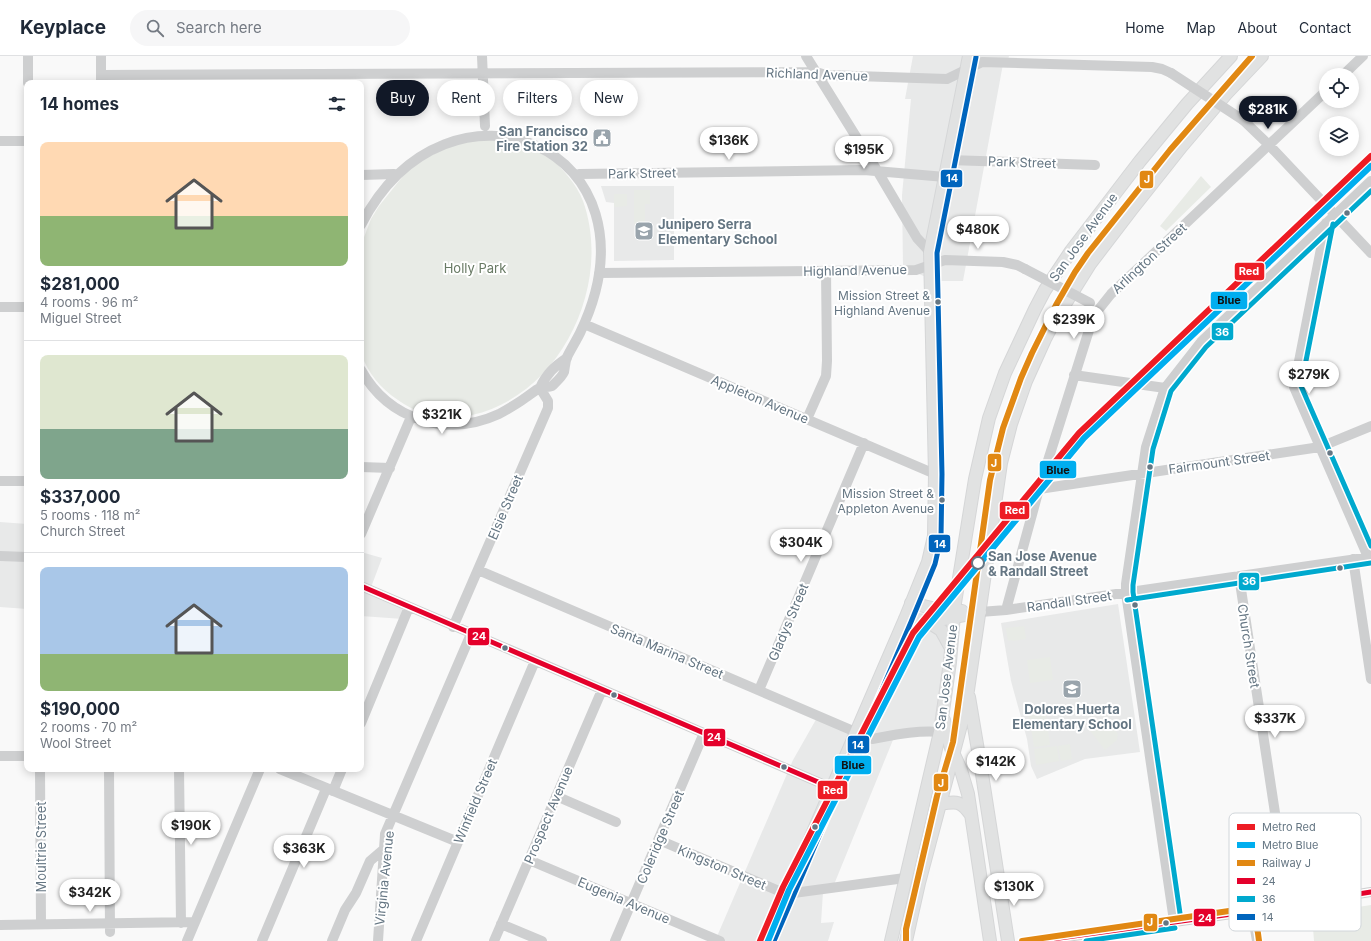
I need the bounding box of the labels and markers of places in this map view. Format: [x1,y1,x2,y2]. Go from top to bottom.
pin: $281K [1240,96,1296,130]
place label: San Francisco Fire Station 32 [496,123,588,154]
public building icon: San Francisco Fire Station 32 [591,127,613,149]
pin: $136K [701,127,757,161]
pin: $195K [836,136,892,170]
unlabelled marker [1342,208,1352,218]
place label: Junipero Serra Elementary School [658,216,777,247]
pin: $480K [950,216,1006,250]
school or university icon: Junipero Serra Elementary School [633,220,655,242]
place label: Mission Street & Highland Avenue [834,288,930,318]
marker: Mission Street & Highland Avenue [933,297,943,307]
pin: $239K [1046,306,1102,340]
pin: $279K [1281,361,1337,395]
pin: $321K [414,401,470,435]
unlabelled marker [1325,448,1335,458]
unlabelled marker [1145,462,1155,472]
place label: Mission Street & Appleton Avenue [838,486,934,516]
marker: Mission Street & Appleton Avenue [937,495,947,505]
pin: $304K [773,529,829,563]
place label: San Jose Avenue & Randall Street [988,548,1097,579]
marker: San Jose Avenue & Randall Street [971,556,985,570]
unlabelled marker [1335,563,1345,573]
unlabelled marker [1130,600,1140,610]
unlabelled marker [500,643,510,653]
school or university icon: Dolores Huerta Elementary School [1061,678,1083,700]
unlabelled marker [609,690,619,700]
place label: Dolores Huerta Elementary School [1012,701,1132,732]
pin: $337K [1247,705,1303,739]
pin: $142K [968,748,1024,782]
unlabelled marker [779,762,789,772]
pin: $190K [163,812,219,846]
unlabelled marker [810,822,820,832]
pin: $363K [276,835,332,869]
pin: $130K [986,873,1042,907]
pin: $342K [62,879,118,913]
unlabelled marker [1161,918,1171,928]

